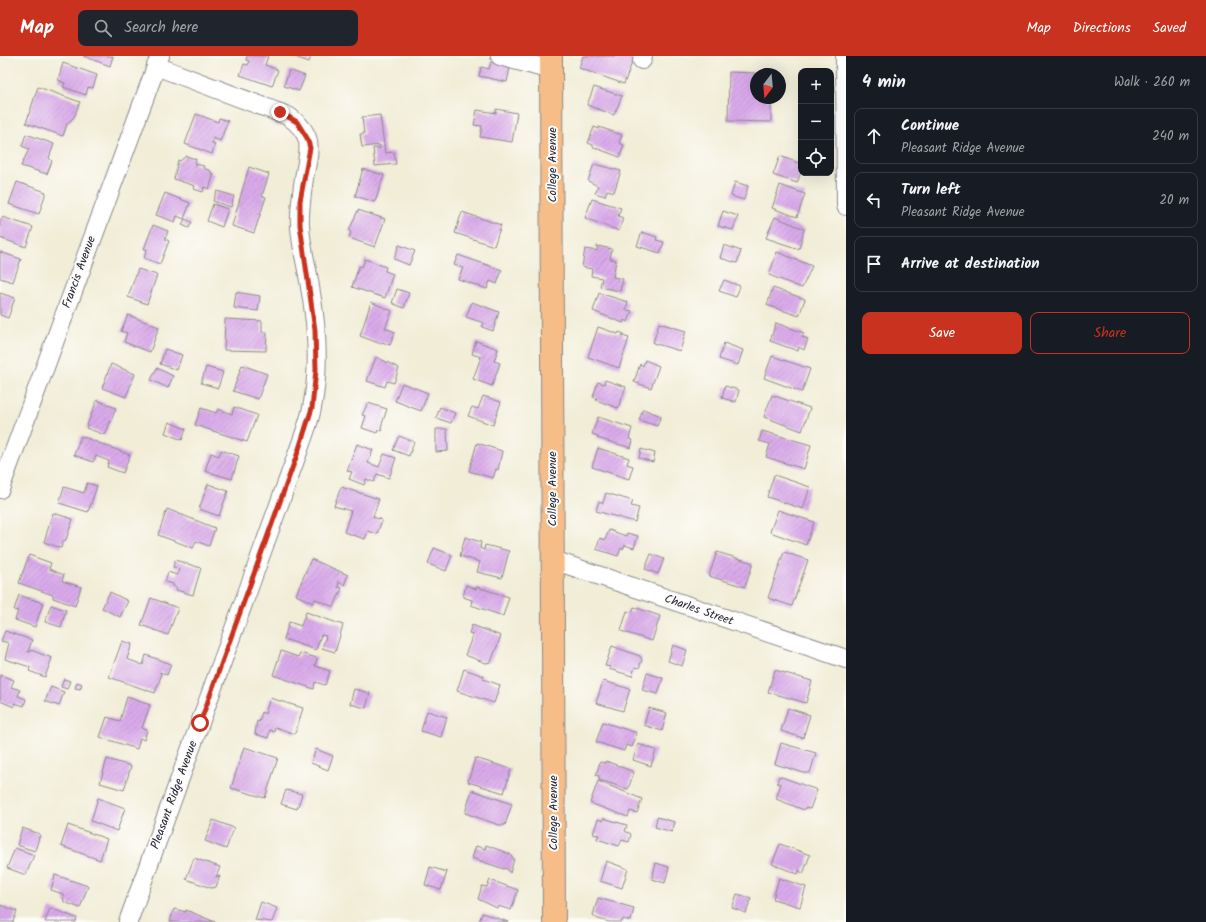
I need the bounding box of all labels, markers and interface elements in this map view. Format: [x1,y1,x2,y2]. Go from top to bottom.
search box [78,10,358,46]
text: Map [20,13,54,43]
text: Search here [124,16,198,40]
icon: search [92,17,114,39]
text: Map [1026,17,1051,39]
text: Directions [1073,17,1131,39]
text: Saved [1153,17,1186,39]
north arrow [750,68,786,104]
map controls [798,68,834,176]
button: + [798,68,834,104]
text: 4 min [862,69,906,96]
text: Walk · 260 m [1114,72,1190,93]
route end [271,103,289,121]
button: − [798,104,834,140]
text: Continue [901,114,959,138]
icon: ahead [863,125,885,147]
text: 240 m [1152,126,1189,147]
street label: College Avenue [543,127,562,203]
text: Pleasant Ridge Avenue [901,138,1025,159]
button: locate [798,140,834,176]
text: Turn left [901,178,961,202]
icon: left [863,189,885,211]
text: 20 m [1159,190,1189,211]
text: Pleasant Ridge Avenue [901,202,1025,223]
street label: Francis Avenue [57,233,101,311]
text: Arrive at destination [901,252,1040,276]
icon: arrive [863,253,885,275]
button: Save [862,312,1022,354]
button: Share [1030,312,1190,354]
street label: College Avenue [543,451,562,527]
street label: Charles Street [662,589,736,631]
route start [191,714,209,732]
street label: Pleasant Ridge Avenue [146,738,203,852]
street label: College Avenue [544,775,563,851]

